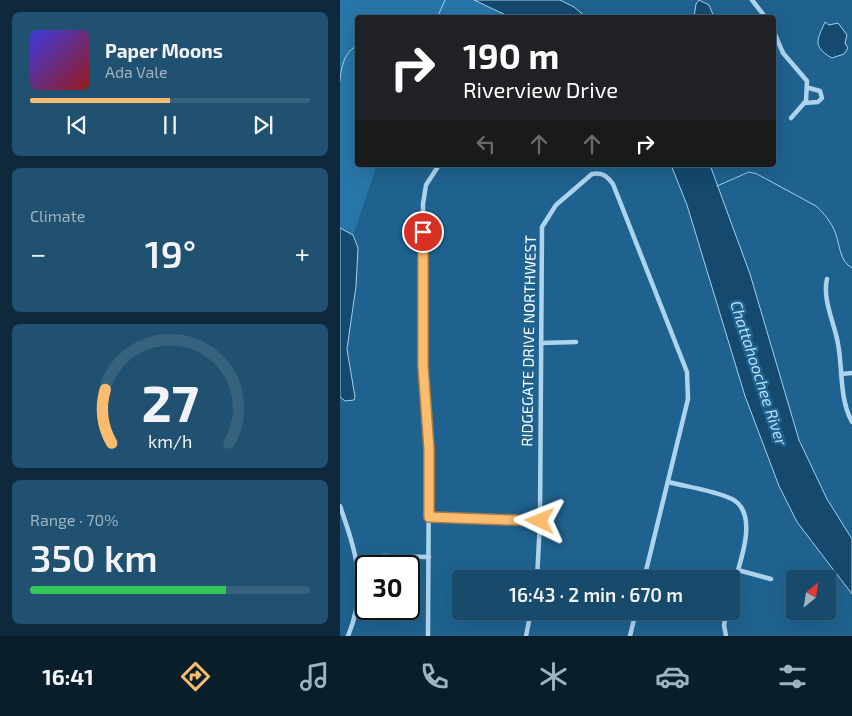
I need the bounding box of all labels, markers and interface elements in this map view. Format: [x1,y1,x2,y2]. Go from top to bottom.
text: 190 m [463,34,559,76]
icon: right [380,35,445,100]
text: Paper Moons [105,39,223,62]
text: Ada Vale [105,62,168,81]
text: Riverview Drive [463,76,618,102]
icon: previous [63,111,91,139]
icon: pause [156,111,184,139]
icon: next [249,111,277,139]
icon: left [472,130,500,158]
icon: ahead [525,130,553,158]
icon: ahead [578,130,606,158]
icon: right [631,130,659,158]
text: Climate [30,206,85,225]
pin [402,211,444,253]
icon: arrive [409,218,437,246]
text: 19° [145,230,196,276]
street label: RIDGEGATE DRIVE NORTHWEST [517,235,539,447]
text: − [30,236,46,270]
text: + [295,236,310,270]
water label: Chattahoochee River [727,298,792,448]
text: 27 [141,370,199,432]
text: km/h [148,430,192,452]
position arrow [513,494,565,546]
text: Range · 70% [30,510,118,529]
text: 350 km [30,534,158,580]
speed limit sign: 30 [355,555,420,620]
north arrow [786,570,836,620]
map controls [786,570,836,620]
text: 16:43 · 2 min · 670 m [509,583,683,606]
icon: directions [178,659,213,694]
icon: music [297,659,332,694]
icon: phone [417,659,452,694]
icon: climate [536,659,571,694]
icon: car [655,659,690,694]
icon: filters [775,659,810,694]
text: 16:41 [42,663,94,689]

